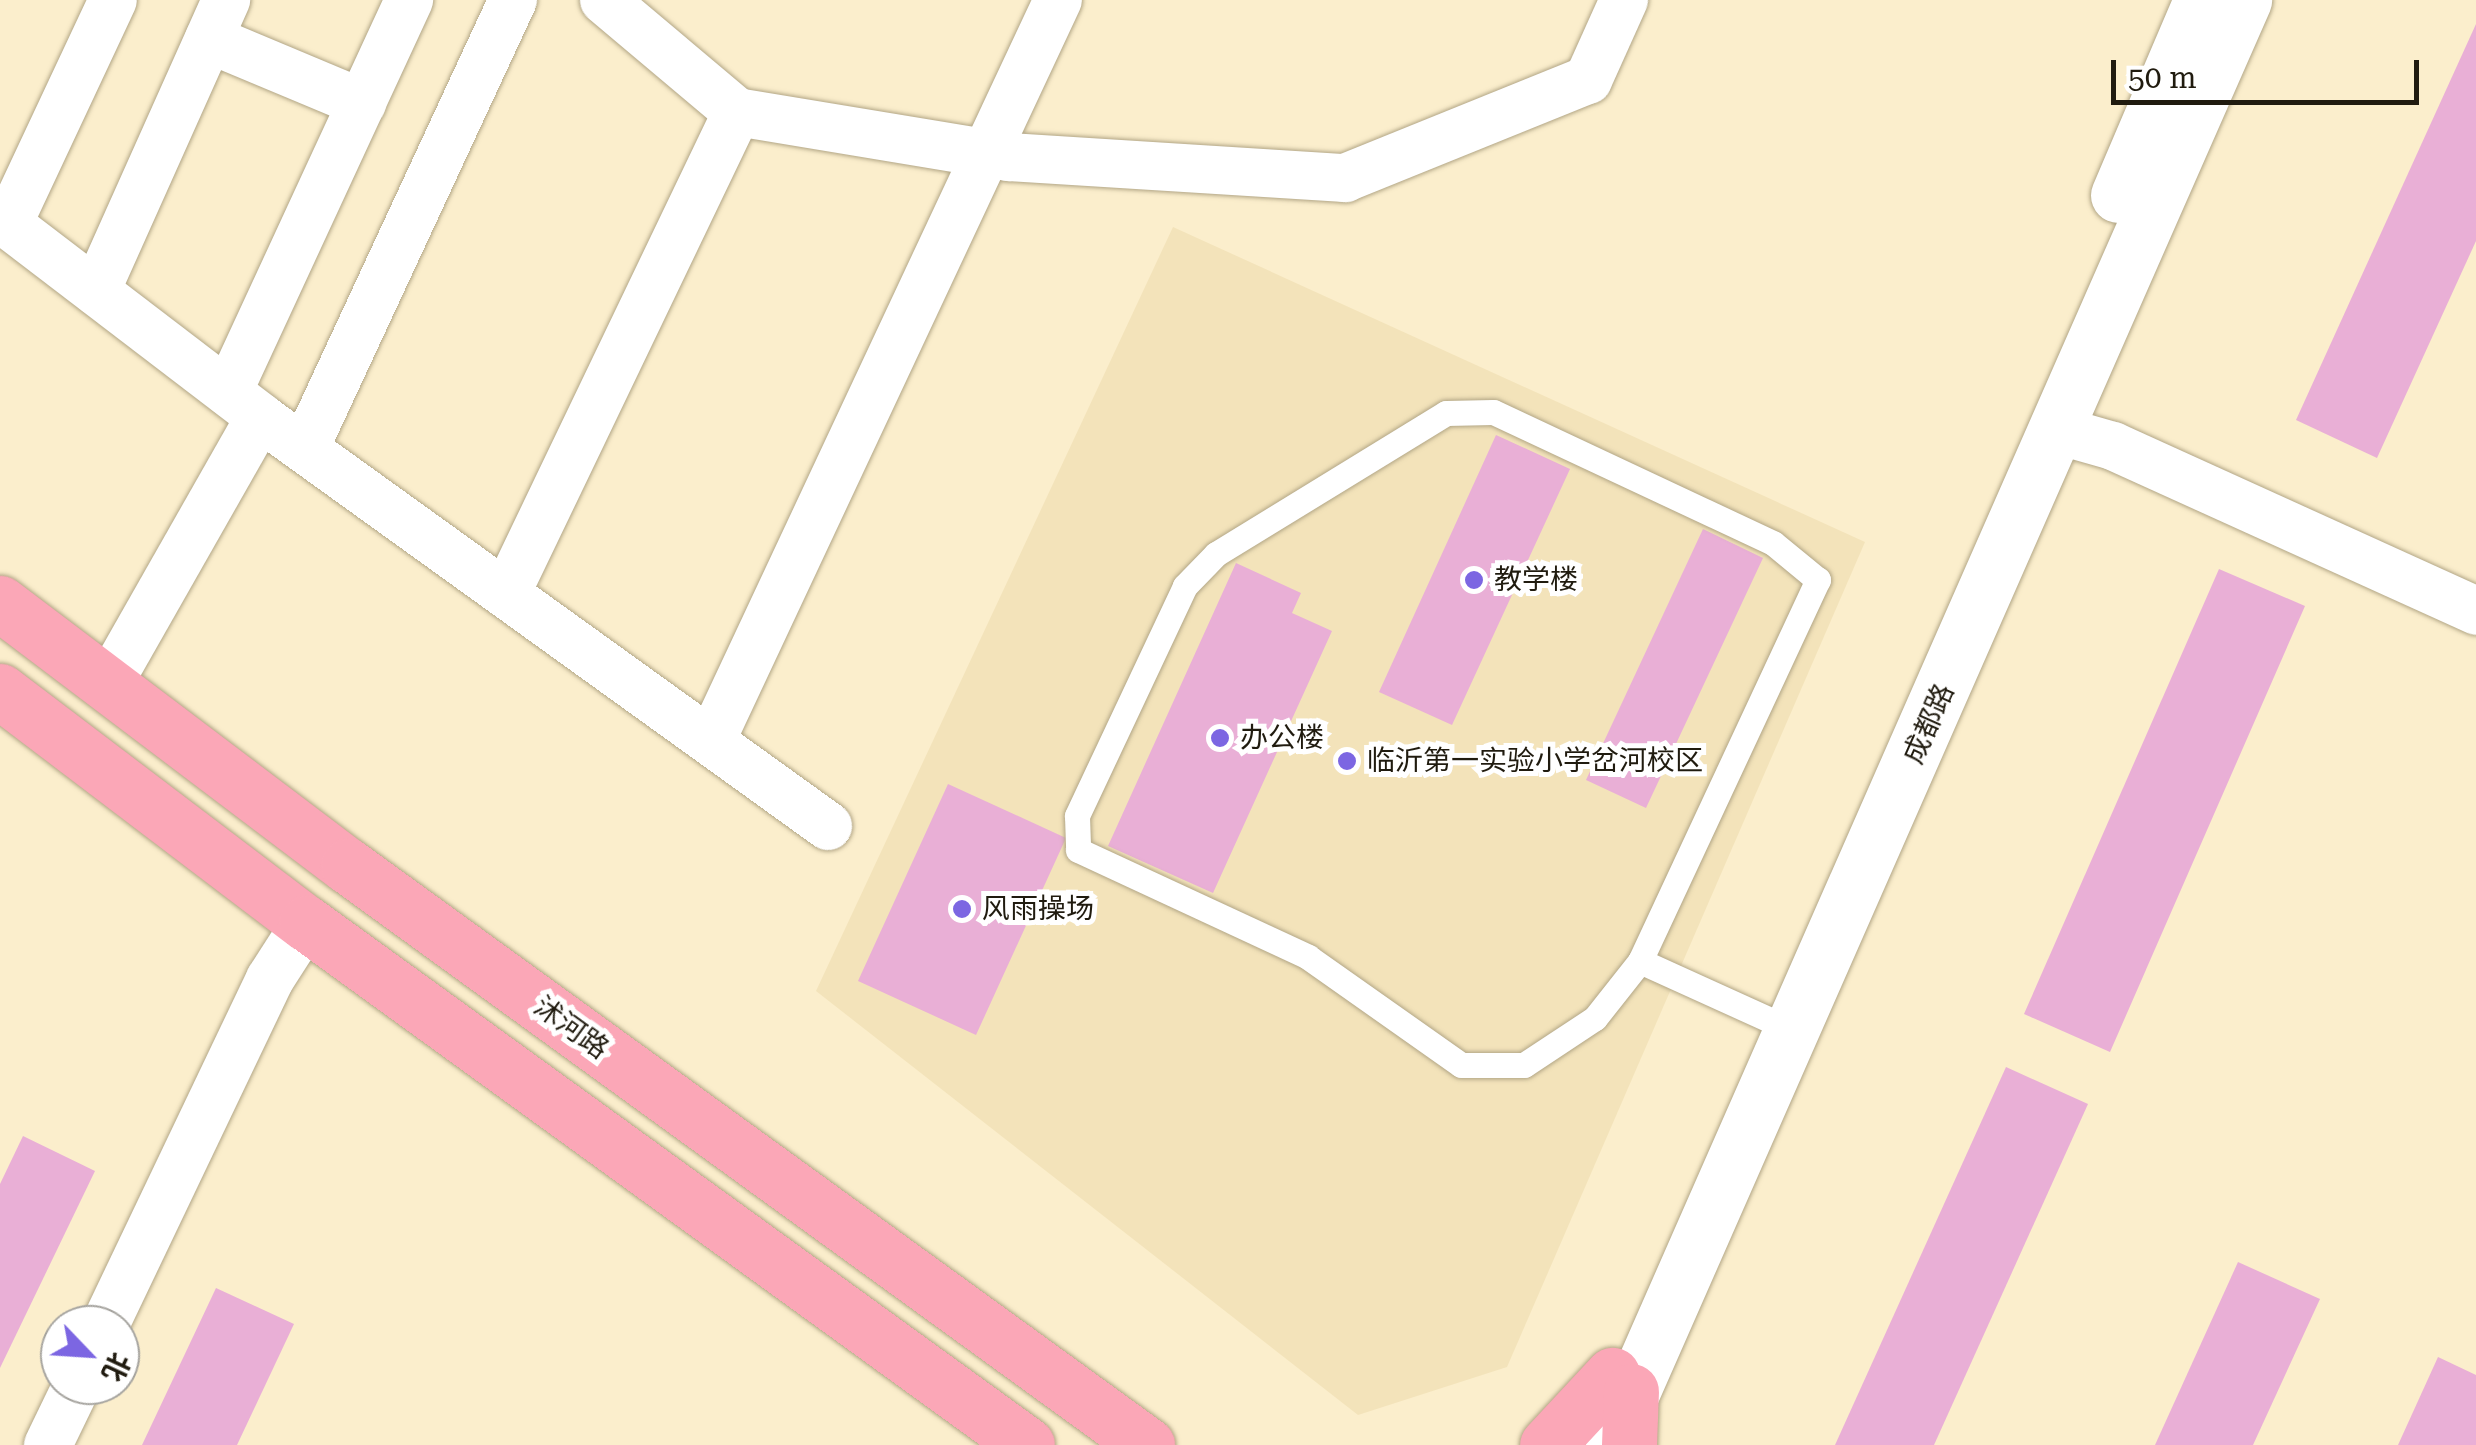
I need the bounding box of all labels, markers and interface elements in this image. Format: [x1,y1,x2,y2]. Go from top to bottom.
scale bar [2116,40,2424,102]
text: 50 m [2128,60,2197,95]
place label: 教学楼 [1494,563,1578,597]
marker: 教学楼 [1463,569,1485,591]
street label: 成都路 [1897,679,1961,769]
place label: 办公楼 [1240,721,1324,755]
marker: 办公楼 [1209,727,1231,749]
place label: 临沂第一实验小学岔河校区 [1367,744,1703,778]
marker: 临沂第一实验小学岔河校区 [1336,750,1358,772]
place label: 风雨操场 [982,892,1094,926]
marker: 风雨操场 [951,898,973,920]
street label: 沭河路 [527,990,615,1066]
north arrow [40,1305,140,1405]
text: 北 [95,1347,137,1387]

